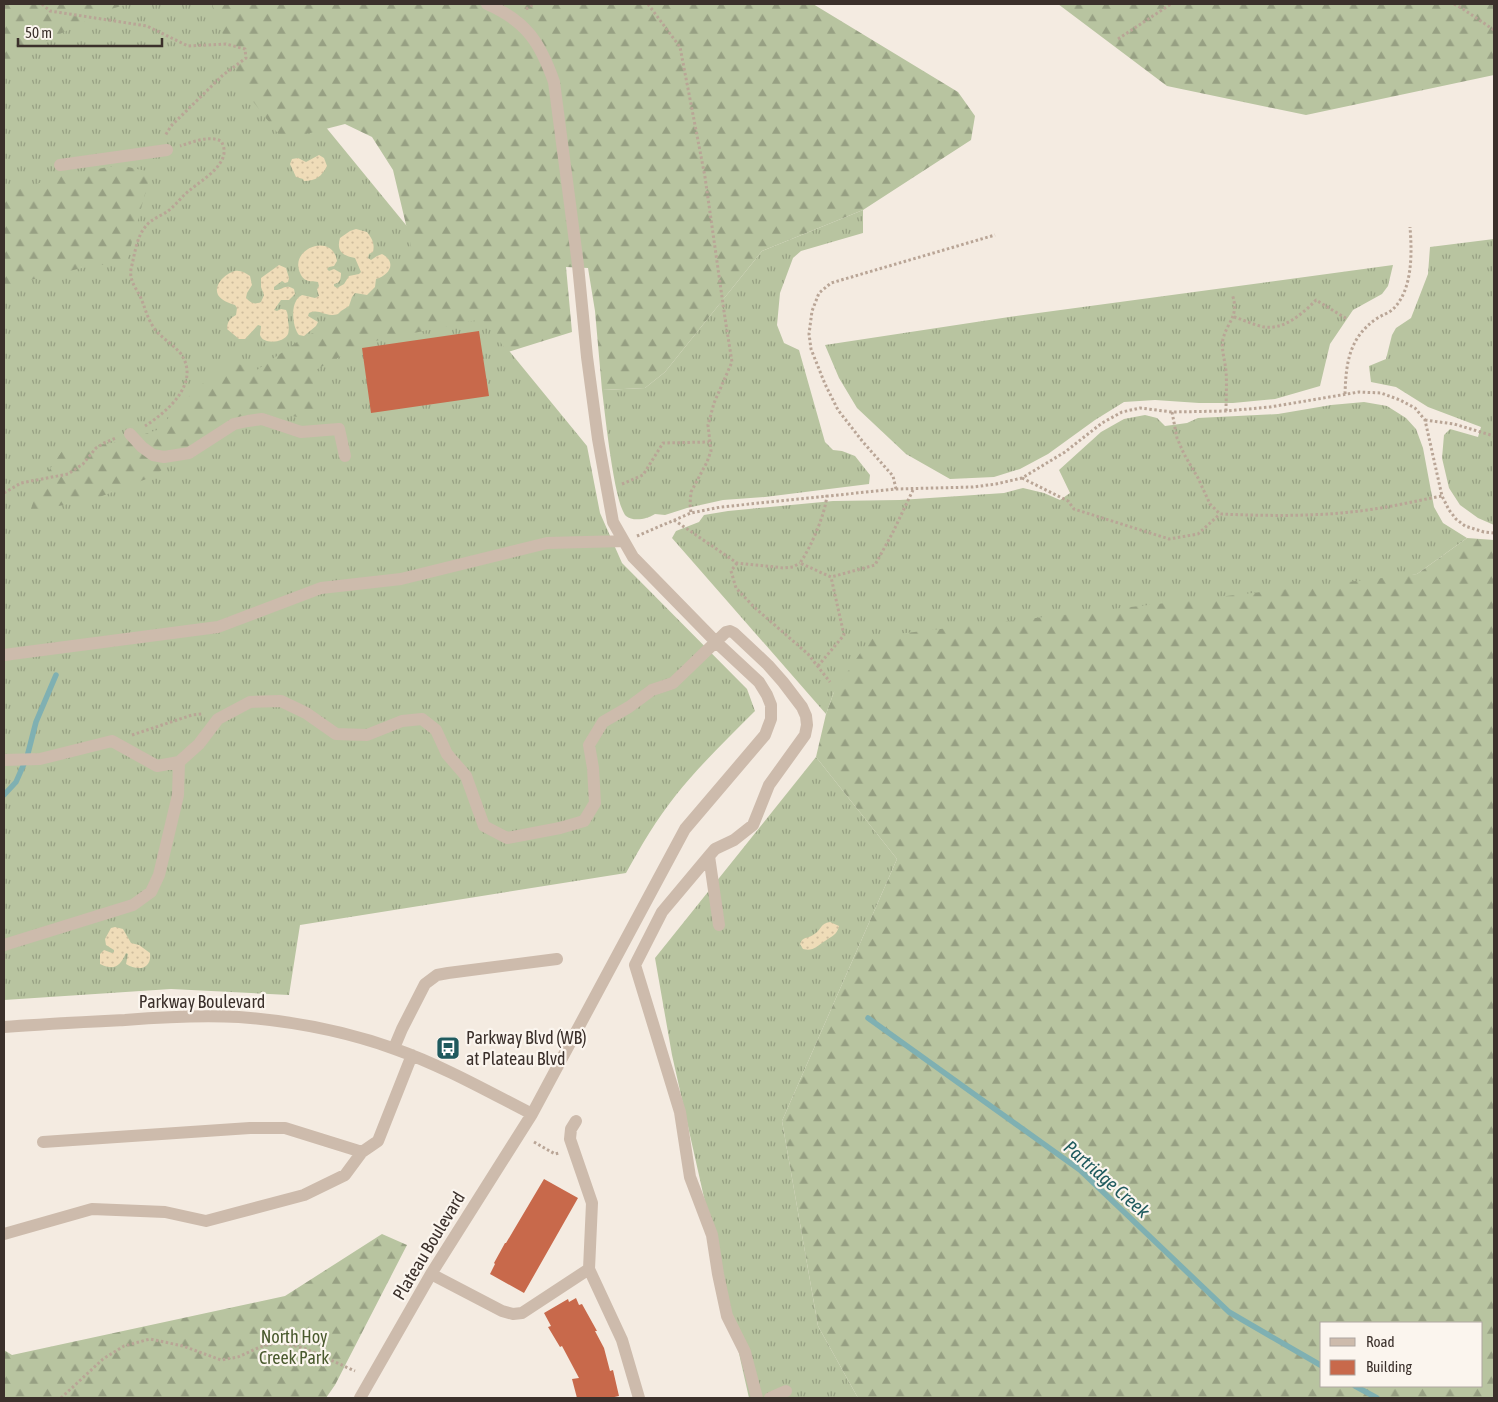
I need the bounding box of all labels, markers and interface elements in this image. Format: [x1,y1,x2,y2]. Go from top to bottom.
scale bar [18,15,161,47]
text: 50 m [25,24,52,41]
street label: Parkway Boulevard [139,991,265,1012]
place label: Parkway Blvd (WB) at Plateau Blvd [466,1027,586,1069]
bus stop icon: Parkway Blvd (WB) at Plateau Blvd [435,1035,461,1061]
water label: Partridge Creek [1060,1136,1155,1223]
street label: Plateau Boulevard [388,1188,469,1304]
legend [1320,1322,1483,1387]
park label: North Hoy Creek Park [259,1326,329,1368]
text: Road [1366,1333,1395,1350]
text: Building [1366,1358,1412,1375]

